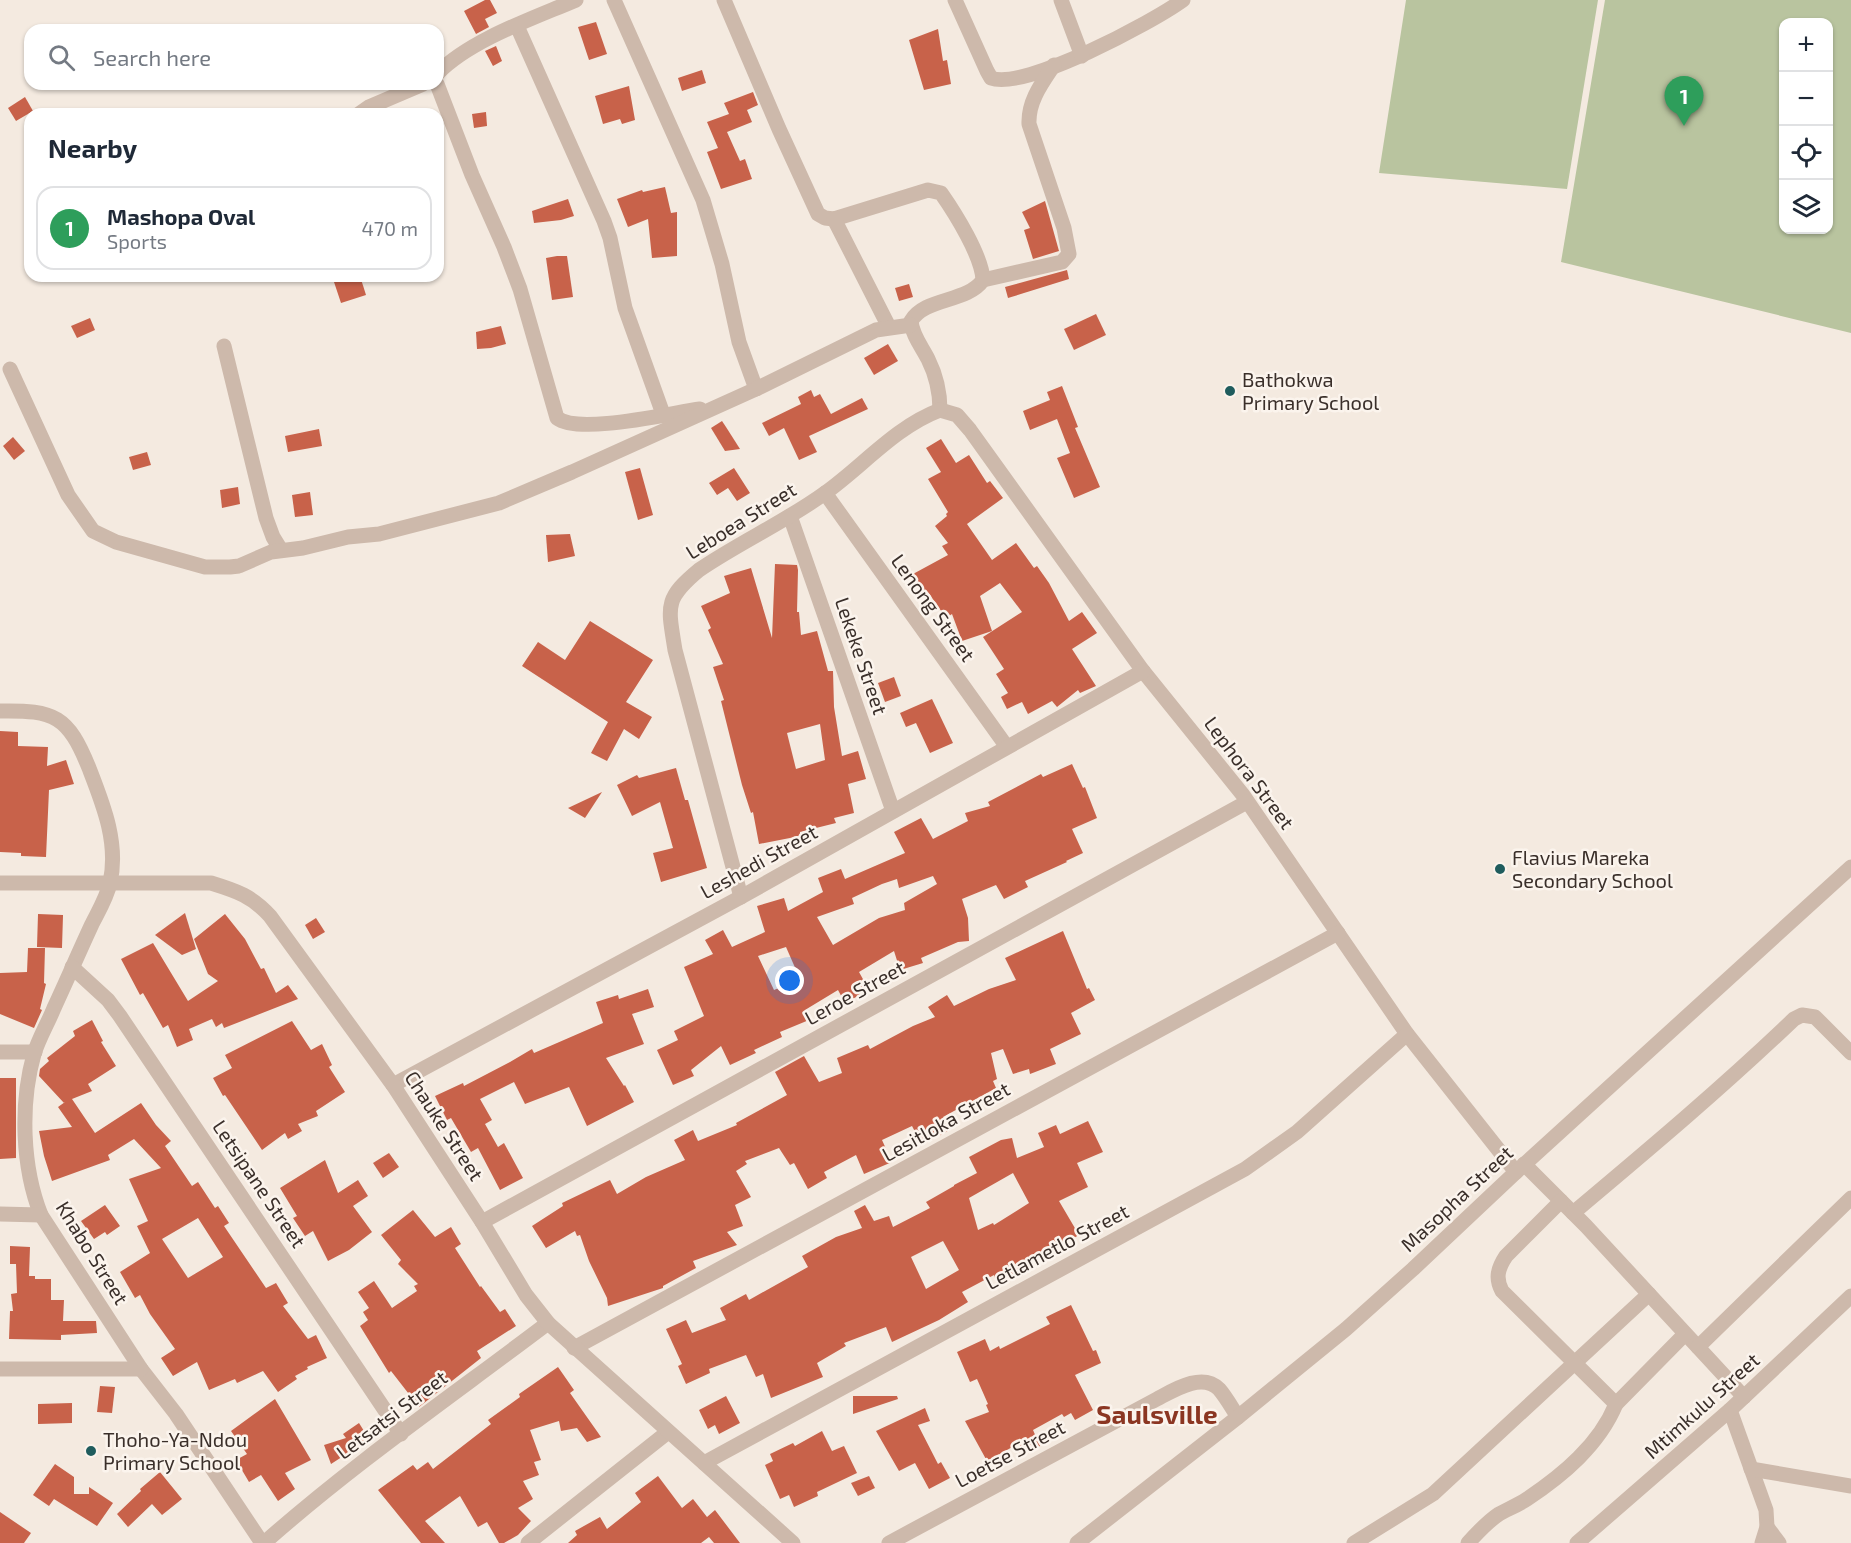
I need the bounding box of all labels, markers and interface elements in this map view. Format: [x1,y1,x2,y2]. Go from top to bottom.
map controls [1779,18,1833,234]
button: + [1779,18,1833,72]
search box [24,24,444,90]
icon: search [45,41,78,74]
text: Search here [93,44,211,70]
button: − [1779,72,1833,126]
pin: 1 [1664,76,1704,126]
button: locate [1779,126,1833,180]
text: Nearby [48,132,137,163]
button: layers [1779,180,1833,234]
text: Mashopa Oval [107,203,255,229]
text: 1 [65,216,74,240]
text: 470 m [361,216,418,240]
text: Sports [107,229,167,253]
place label: Bathokwa Primary School [1242,367,1379,414]
marker: Bathokwa Primary School [1223,384,1237,398]
street label: Leboea Street [681,477,800,564]
street label: Lenong Street [887,549,981,666]
street label: Lekeke Street [831,594,893,718]
street label: Lephora Street [1200,711,1300,834]
street label: Leshedi Street [696,819,821,903]
place label: Flavius Mareka Secondary School [1512,845,1673,892]
marker: Flavius Mareka Secondary School [1493,862,1507,876]
street label: Leroe Street [800,955,909,1030]
your location [775,966,804,995]
street label: Chauke Street [400,1066,489,1185]
street label: Lesitloka Street [877,1076,1014,1166]
street label: Letsipane Street [208,1115,312,1252]
street label: Masopha Street [1395,1140,1518,1256]
street label: Khabo Street [52,1196,134,1309]
street label: Letlametlo Street [981,1198,1133,1294]
street label: Mtimkulu Street [1639,1347,1764,1463]
street label: Letsatsi Street [331,1365,452,1464]
district label: Saulsville [1096,1398,1218,1429]
street label: Loetse Street [951,1414,1069,1492]
place label: Thoho-Ya-Ndou Primary School [103,1427,247,1474]
marker: Thoho-Ya-Ndou Primary School [84,1444,98,1458]

